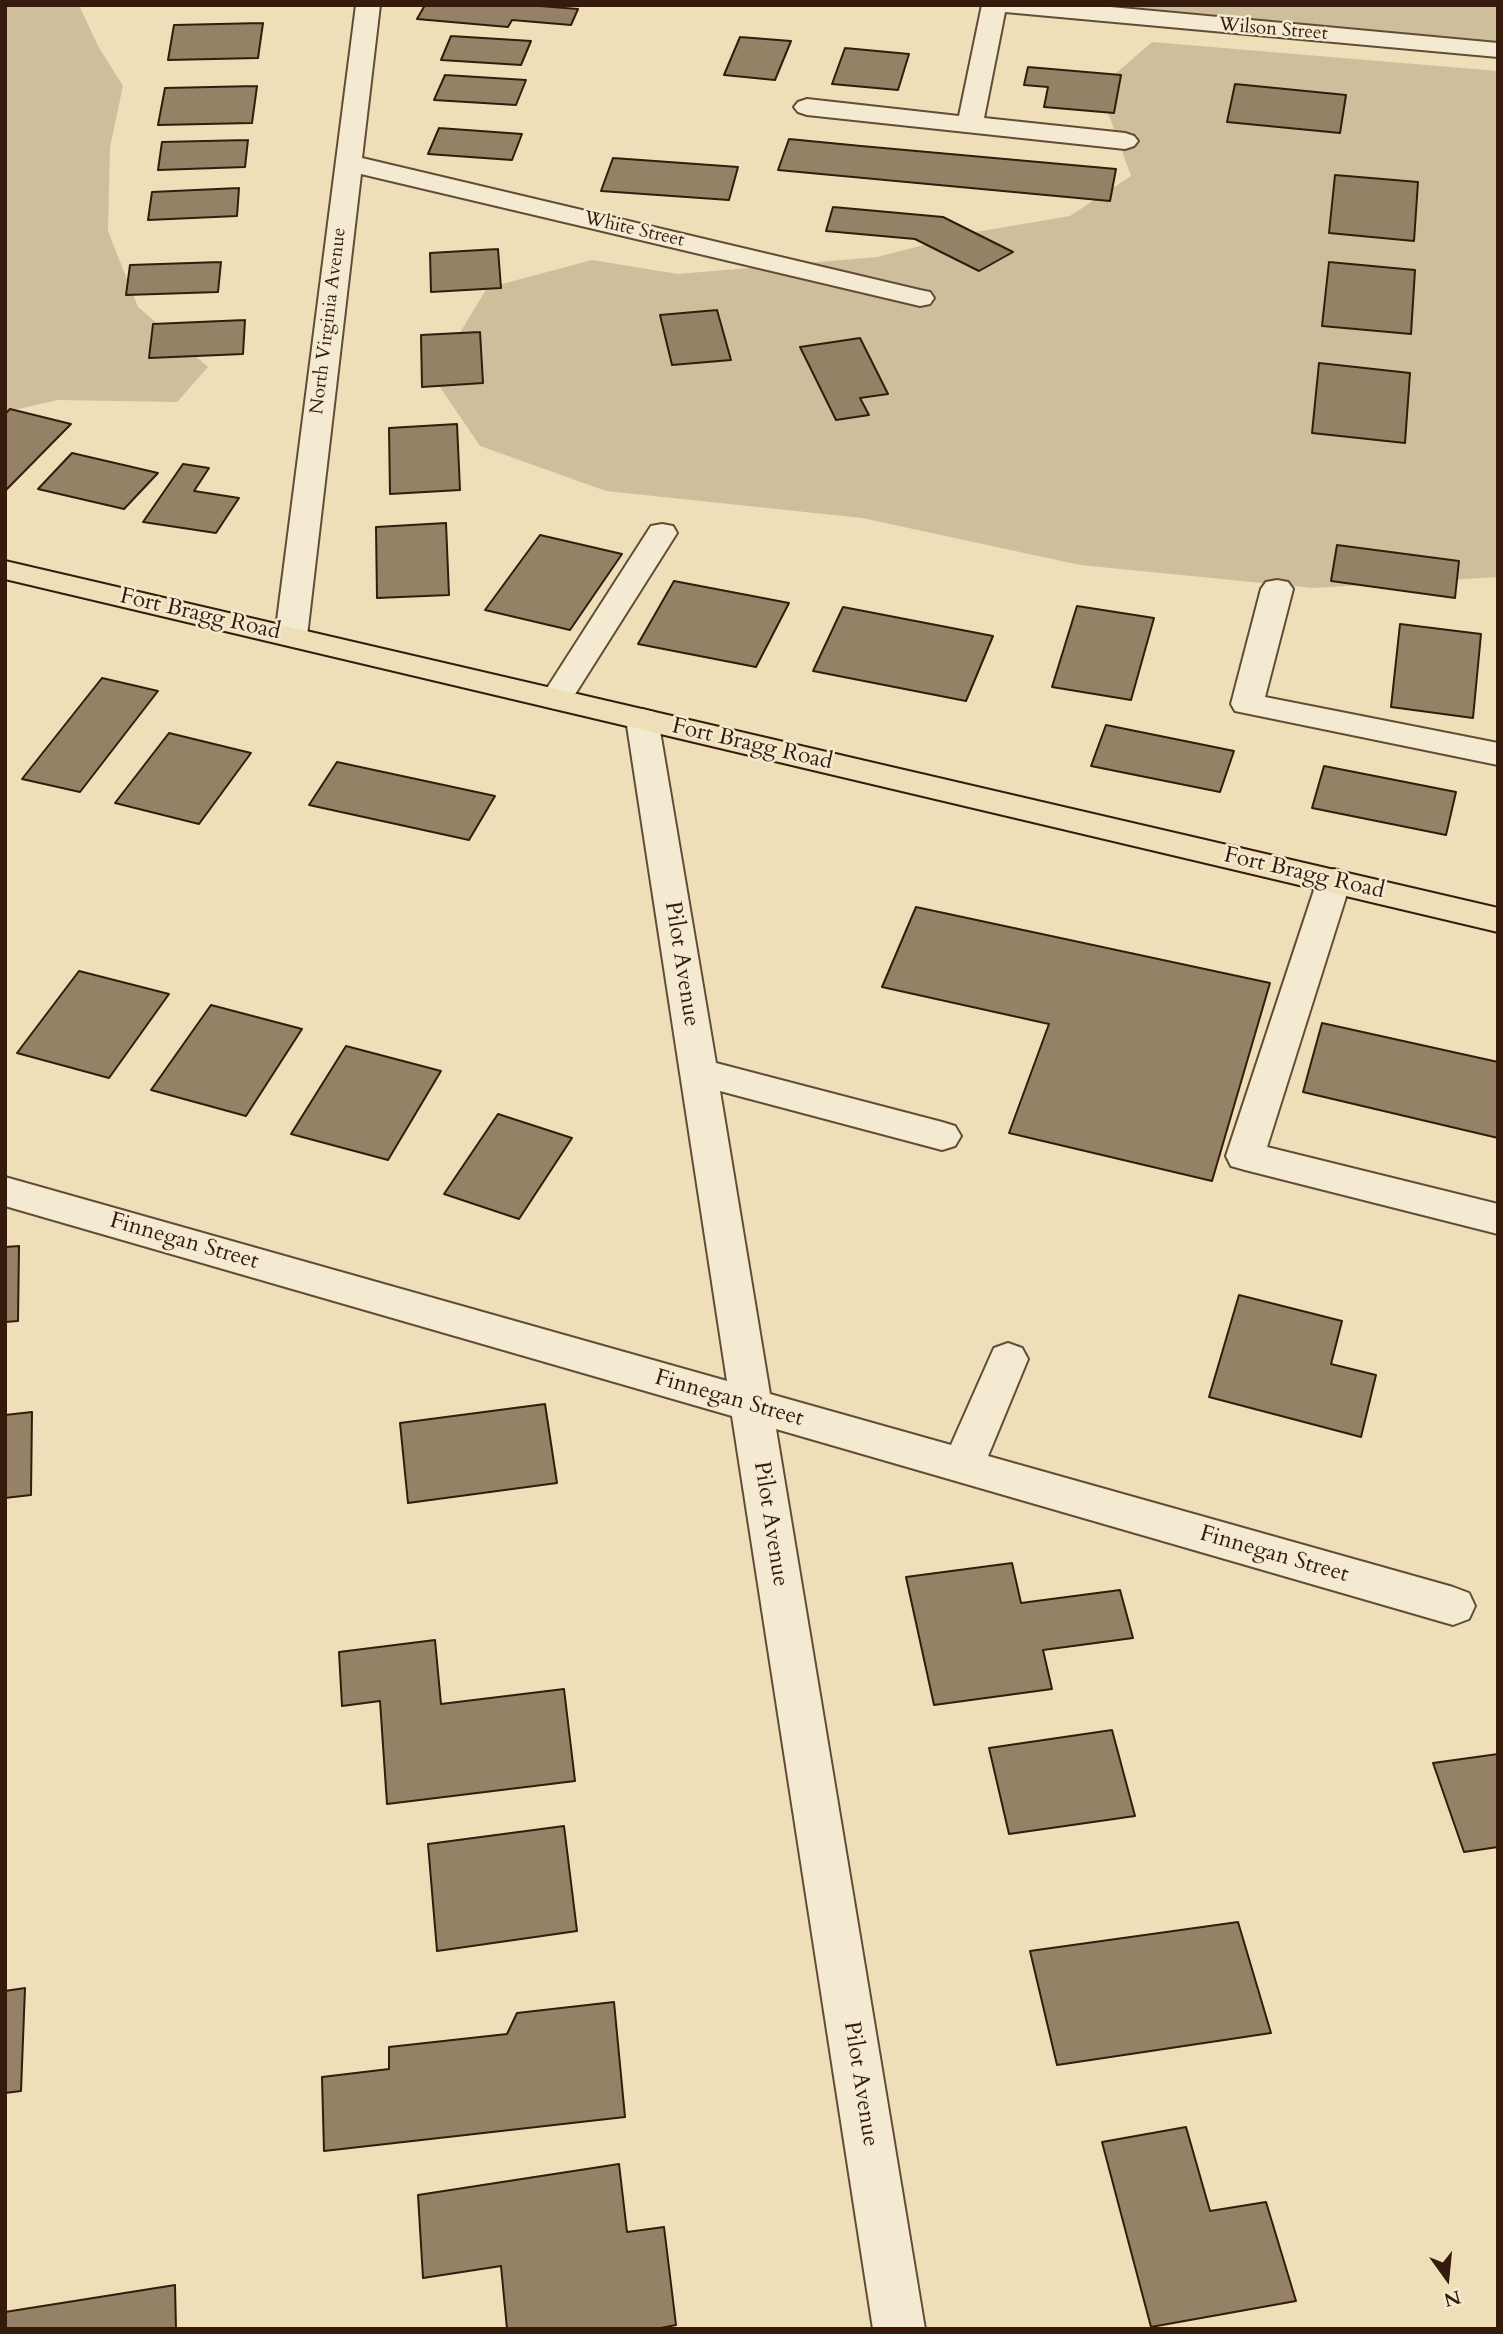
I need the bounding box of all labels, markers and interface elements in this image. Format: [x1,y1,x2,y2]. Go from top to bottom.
street label: Wilson Street [1218,14,1328,46]
street label: White Street [582,207,686,253]
street label: North Virginia Avenue [306,226,352,416]
street label: Fort Bragg Road [117,583,283,647]
street label: Fort Bragg Road [669,713,835,777]
street label: Fort Bragg Road [1221,842,1387,906]
street label: Pilot Avenue [657,899,705,1029]
street label: Finnegan Street [106,1208,262,1276]
street label: Finnegan Street [651,1365,807,1433]
street label: Pilot Avenue [746,1459,794,1589]
street label: Finnegan Street [1196,1521,1352,1589]
street label: Pilot Avenue [836,2019,884,2149]
north arrow [1412,2243,1482,2313]
text: N [1441,2284,1464,2313]

